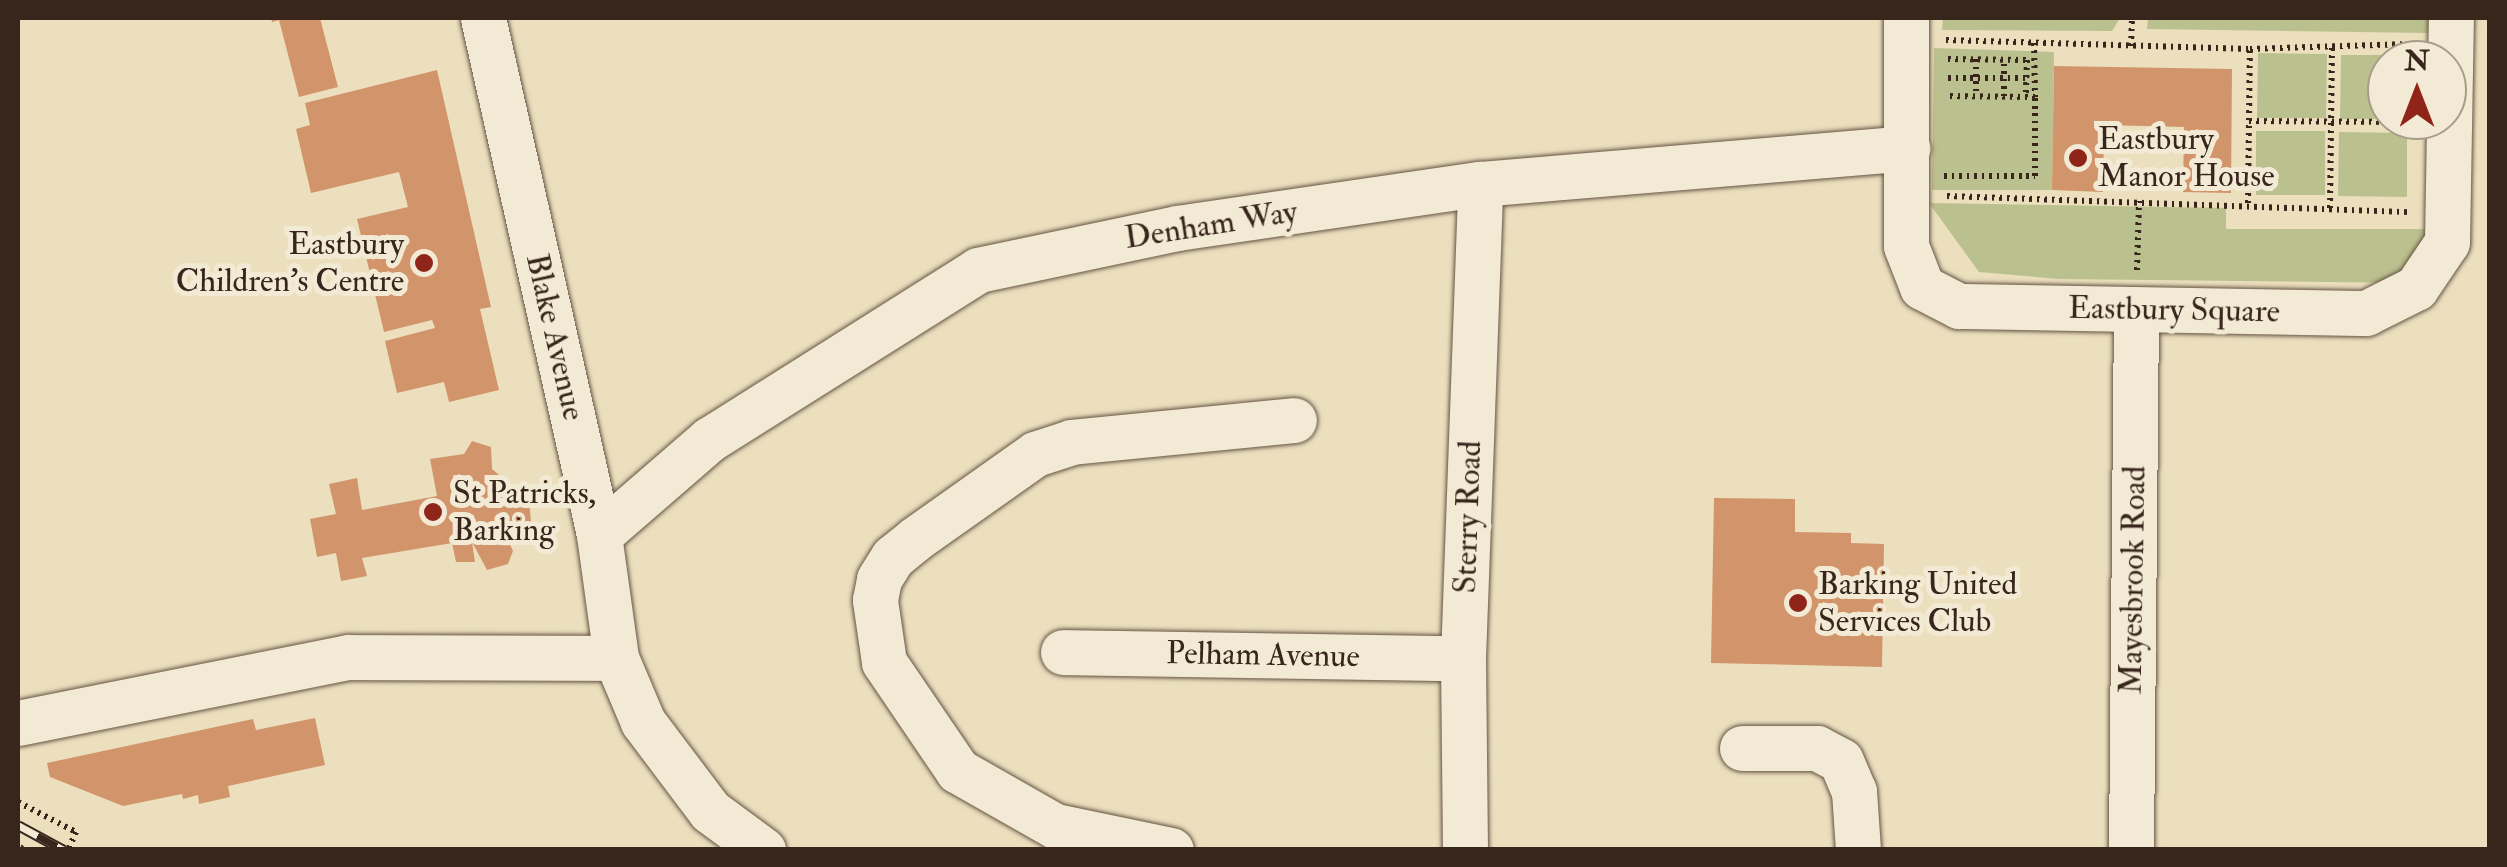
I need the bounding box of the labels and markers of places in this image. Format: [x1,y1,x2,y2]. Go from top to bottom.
place label: Eastbury Manor House [2098,121,2274,196]
marker: Eastbury Manor House [2067,147,2089,169]
place label: Eastbury Children's Centre [176,226,404,301]
marker: Eastbury Children's Centre [413,252,435,274]
place label: St Patricks, Barking [453,475,596,550]
marker: St Patricks, Barking [422,501,444,523]
place label: Barking United Services Club [1818,566,2017,641]
marker: Barking United Services Club [1787,592,1809,614]

